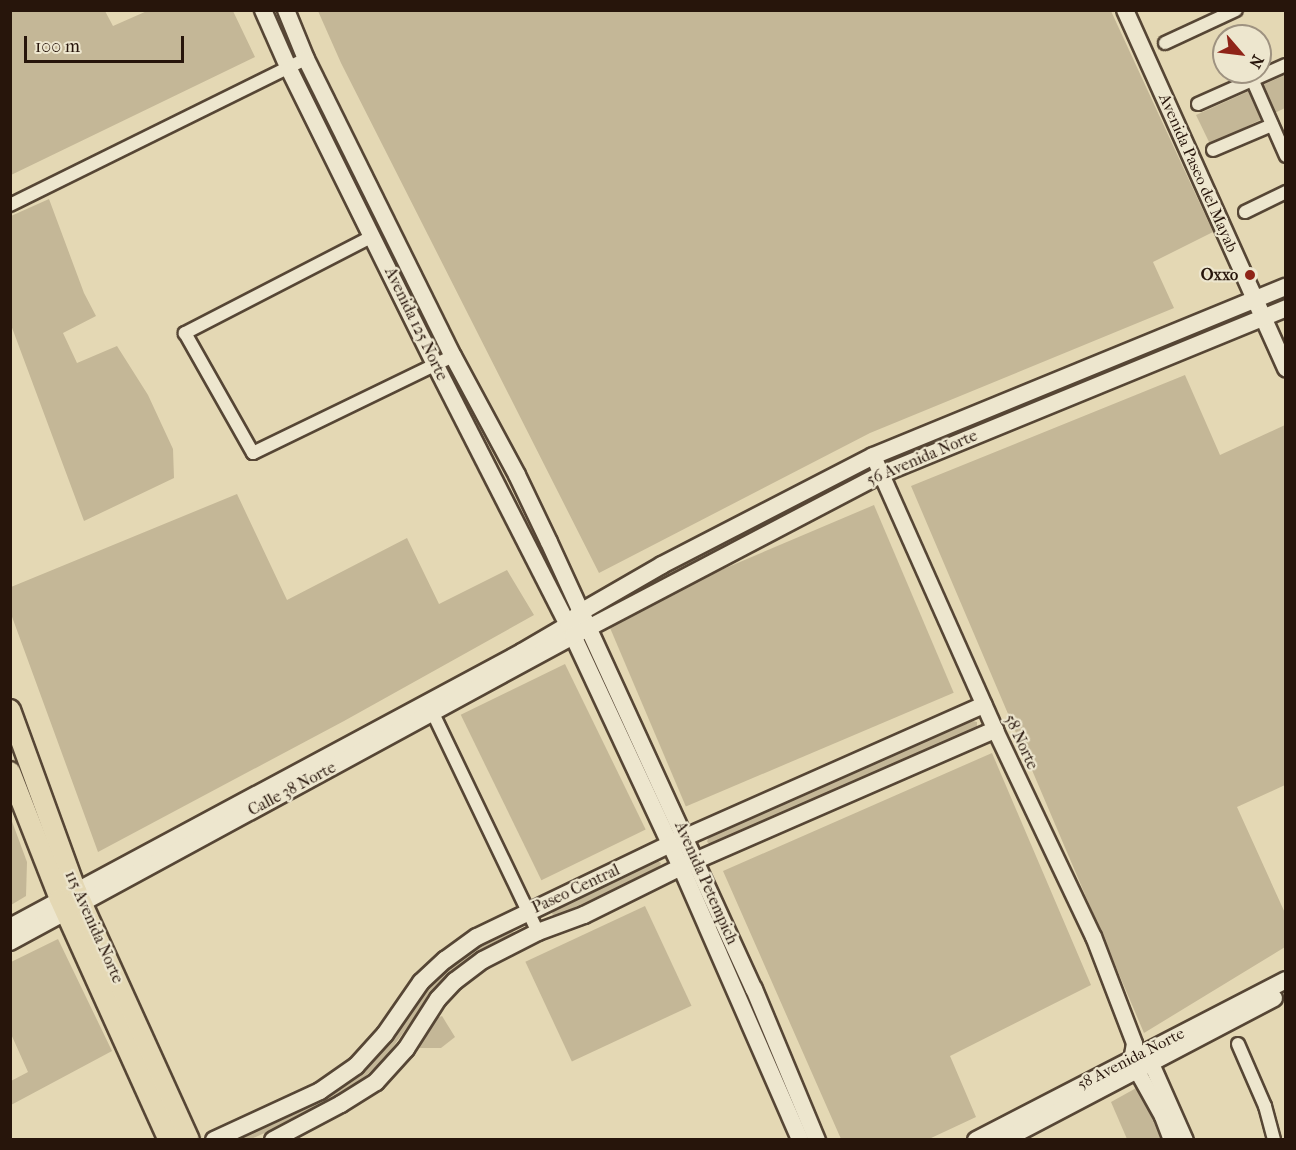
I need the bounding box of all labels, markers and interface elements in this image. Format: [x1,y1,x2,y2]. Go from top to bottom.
scale bar [27,24,188,62]
north arrow [1212,24,1272,84]
text: 100 m [35,36,80,57]
text: N [1245,52,1268,72]
street label: Avenida Paseo del Mayab [1154,91,1242,255]
street label: Avenida 125 Norte [380,264,452,384]
place label: Oxxo [1201,265,1238,285]
marker: Oxxo [1243,268,1257,282]
street label: 56 Avenida Norte [864,426,980,490]
street label: 58 Norte [1000,711,1042,773]
street label: Calle 38 Norte [245,758,339,820]
street label: Avenida Petempich [670,819,742,947]
street label: Paseo Central [529,860,623,918]
street label: 115 Avenida Norte [61,868,127,986]
street label: 58 Avenida Norte [1074,1024,1188,1094]

